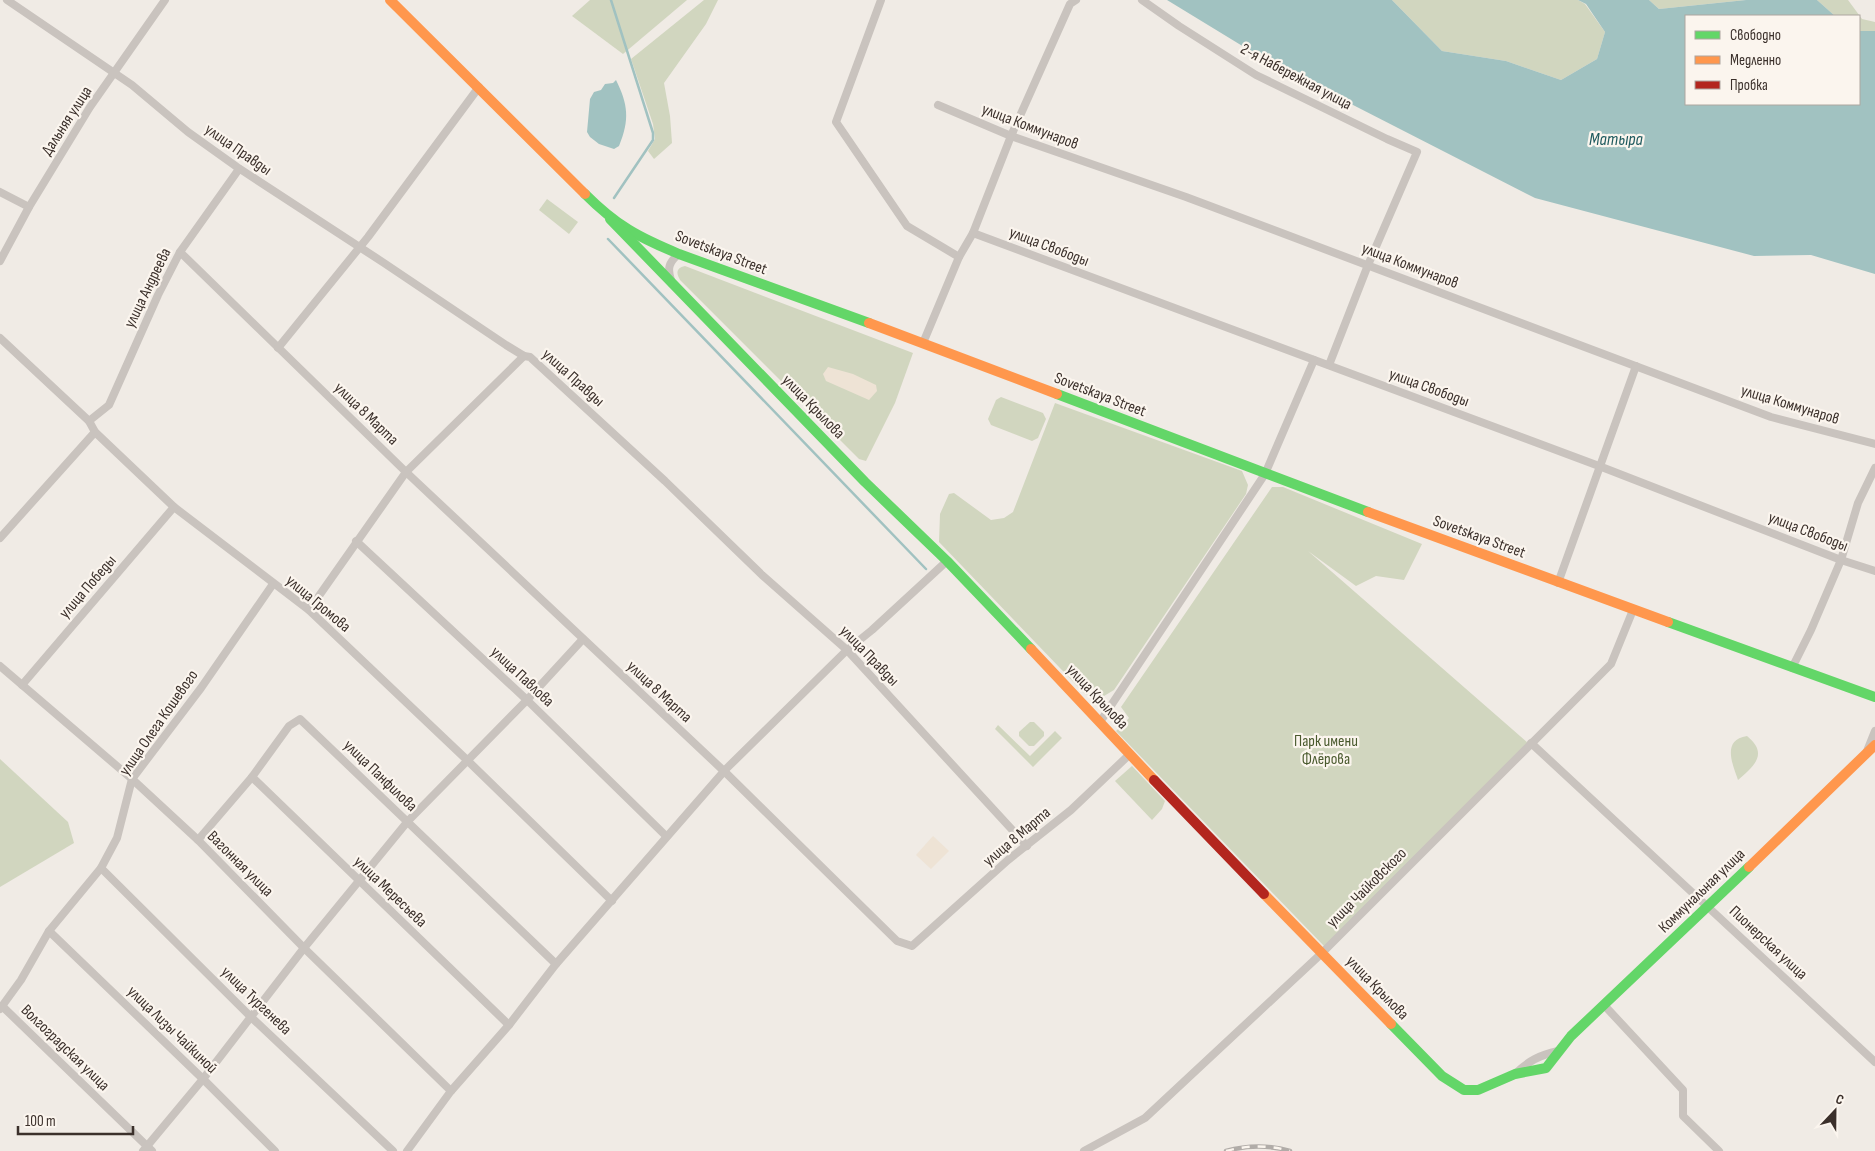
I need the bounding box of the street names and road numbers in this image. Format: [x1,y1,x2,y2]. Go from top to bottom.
street label: 2-я Набережная улица [1237,40,1355,114]
street label: Дальняя улица [38,83,96,159]
street label: улица Коммунаров [979,100,1081,154]
street label: улица Правды [201,120,275,180]
street label: улица Свободы [1006,223,1092,271]
street label: Sovetskaya Street [672,227,770,279]
street label: улица Коммунаров [1359,239,1461,293]
street label: улица Андреева [120,245,176,331]
street label: улица Правды [538,345,608,411]
street label: улица Свободы [1386,365,1472,411]
street label: Sovetskaya Street [1051,369,1149,421]
street label: улица Крылова [778,371,848,443]
street label: улица 8 Марта [330,379,402,449]
street label: улица Коммунаров [1738,381,1842,429]
street label: улица Свободы [1765,508,1851,556]
street label: Sovetskaya Street [1430,512,1528,563]
street label: улица Победы [55,552,121,622]
street label: улица Громова [282,571,354,637]
street label: улица Правды [835,622,903,690]
street label: улица Павлова [486,643,558,711]
street label: улица 8 Марта [623,657,695,727]
street label: улица Крылова [1062,661,1132,733]
street label: улица Олега Кошевого [116,667,202,779]
street label: улица Панфилова [339,736,421,816]
street label: улица 8 Марта [979,803,1055,871]
street label: Вагонная улица [203,827,277,901]
street label: улица Чайковского [1323,844,1411,932]
street label: Коммунальная улица [1655,845,1749,937]
street label: улица Мересьева [349,852,431,932]
street label: Пионерская улица [1725,902,1811,984]
street label: улица Крылова [1342,952,1412,1024]
street label: улица Тургенева [217,963,295,1039]
street label: улица Лизы Чайкиной [123,982,221,1078]
street label: Волгоградская улица [17,1001,113,1095]

